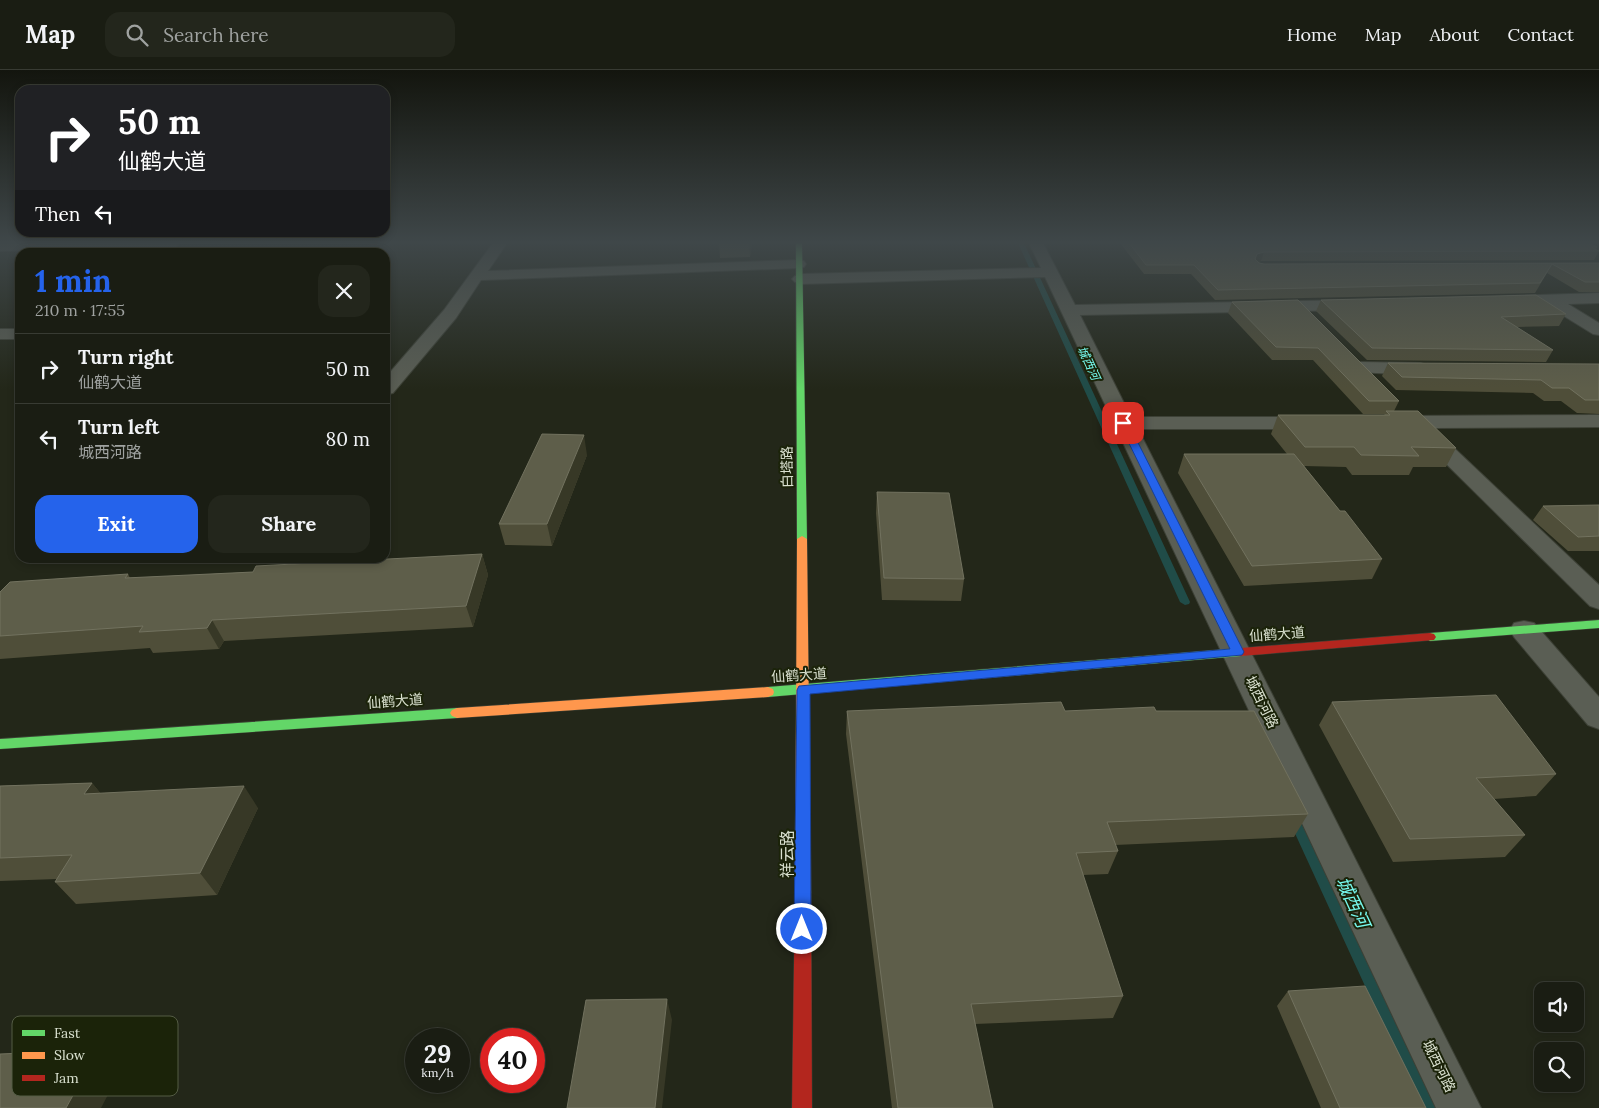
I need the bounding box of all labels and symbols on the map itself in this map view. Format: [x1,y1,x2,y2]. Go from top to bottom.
water label: 城西河 [1075,344,1104,384]
pin [1102,402,1144,444]
street label: 白塔路 [778,446,796,488]
street label: 仙鹤大道 [1248,623,1306,645]
street label: 仙鹤大道 [770,664,828,686]
street label: 城西河路 [1242,673,1282,731]
street label: 仙鹤大道 [366,690,424,712]
street label: 祥云路 [777,830,797,878]
water label: 城西河 [1331,873,1376,934]
position arrow [775,902,827,954]
legend [12,1016,178,1096]
text: Fast [54,1024,81,1042]
speed limit sign: 40 [480,1028,545,1093]
street label: 城西河路 [1419,1037,1459,1095]
text: Slow [54,1046,86,1064]
text: Jam [53,1069,79,1087]

